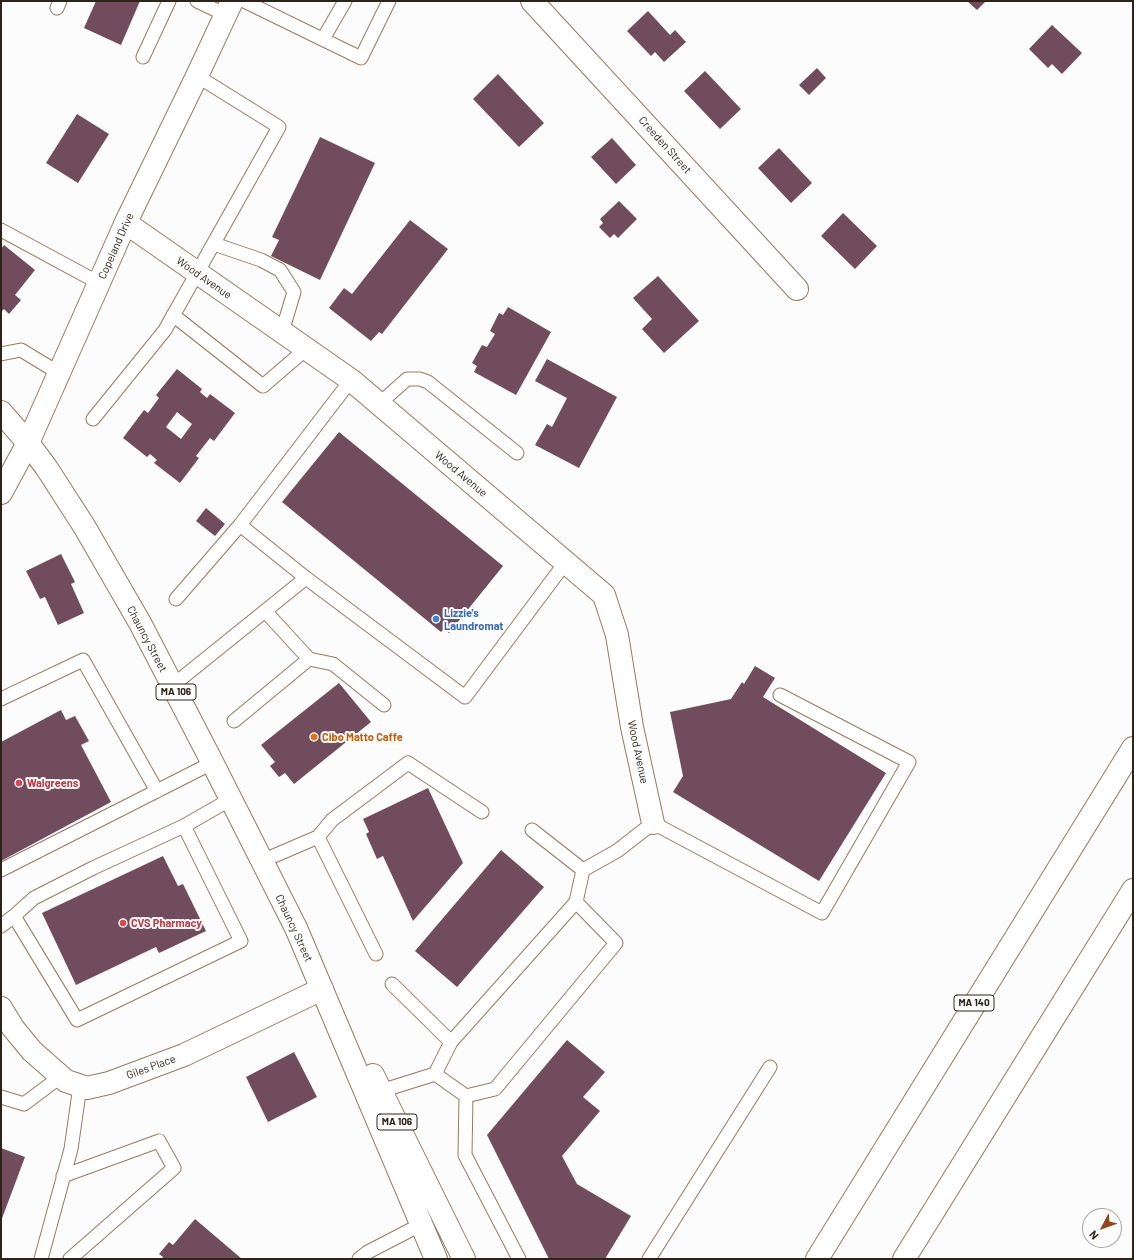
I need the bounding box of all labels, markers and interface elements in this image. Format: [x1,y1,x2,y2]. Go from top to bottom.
street label: Creeden Street [636,114,694,176]
street label: Copeland Drive [95,211,137,281]
street label: Wood Avenue [174,254,234,302]
street label: Wood Avenue [432,448,490,500]
street label: Chauncy Street [124,604,170,674]
place label: Lizzie's Laundromat [444,606,504,632]
marker: Lizzie's Laundromat [431,614,441,624]
road number: MA 106 [156,684,196,700]
street label: Wood Avenue [625,719,651,785]
place label: Cibo Matto Caffe [322,730,403,744]
marker: Cibo Matto Caffe [309,732,319,742]
place label: Walgreens [27,776,78,790]
marker: Walgreens [14,778,24,788]
street label: Chauncy Street [273,892,315,964]
place label: CVS Pharmacy [131,916,202,930]
marker: CVS Pharmacy [118,918,128,928]
road number: MA 140 [954,995,994,1011]
street label: Giles Place [125,1052,177,1082]
road number: MA 106 [377,1114,417,1130]
north arrow [1082,1208,1122,1248]
text: N [1086,1229,1101,1243]

